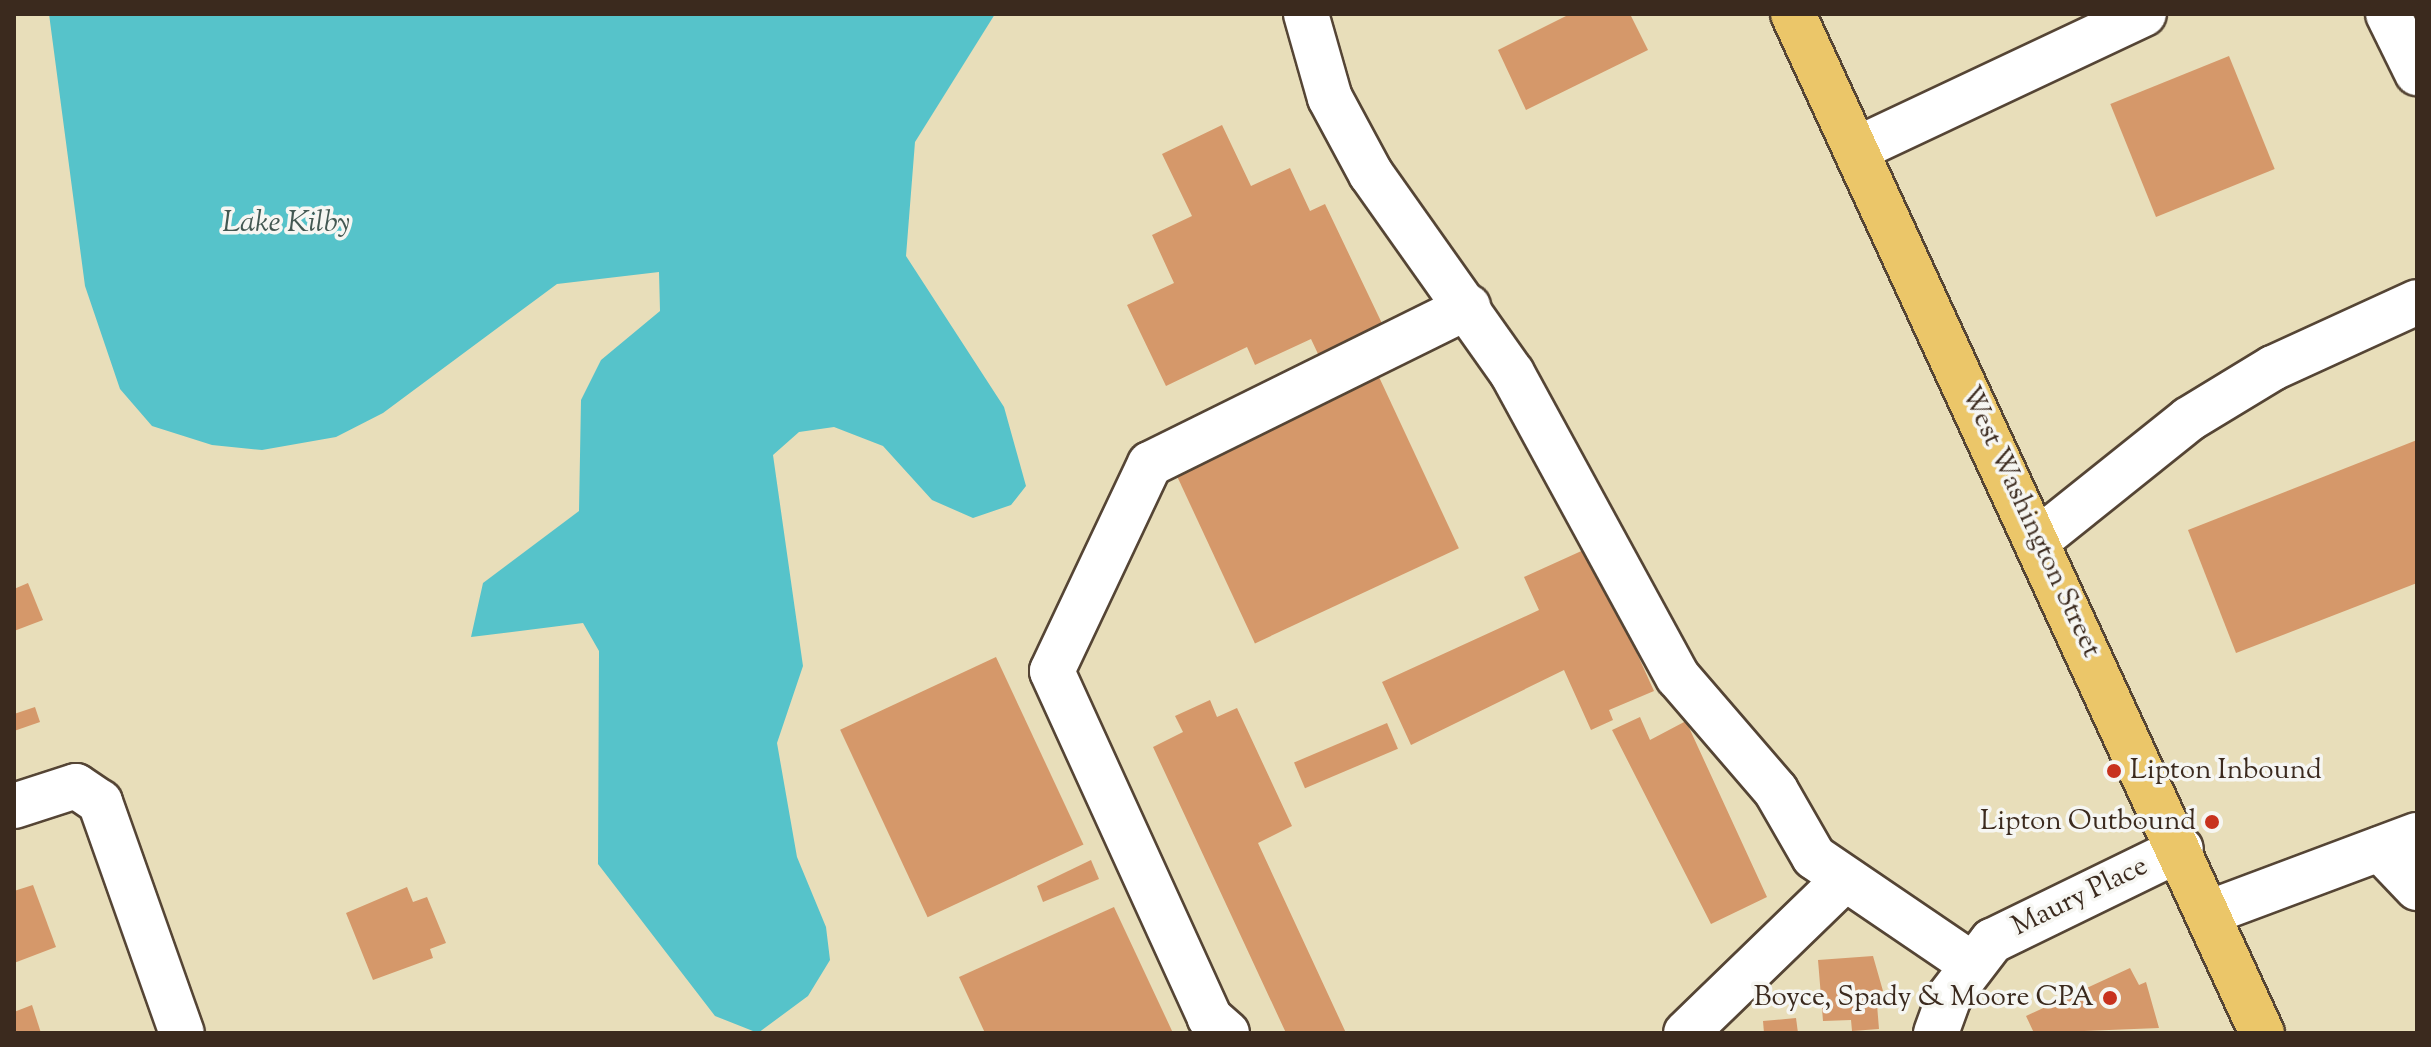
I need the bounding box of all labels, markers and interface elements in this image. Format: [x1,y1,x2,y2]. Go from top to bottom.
water label: Lake Kilby [222,206,350,242]
street label: West Washington Street [1952,381,2108,663]
place label: Lipton Inbound [2130,754,2322,788]
marker: Lipton Inbound [2105,762,2123,780]
place label: Lipton Outbound [1980,805,2196,839]
marker: Lipton Outbound [2203,813,2221,831]
street label: Maury Place [2007,850,2153,944]
place label: Boyce, Spady & Moore CPA [1754,981,2094,1015]
marker: Boyce, Spady & Moore CPA [2101,989,2119,1007]

